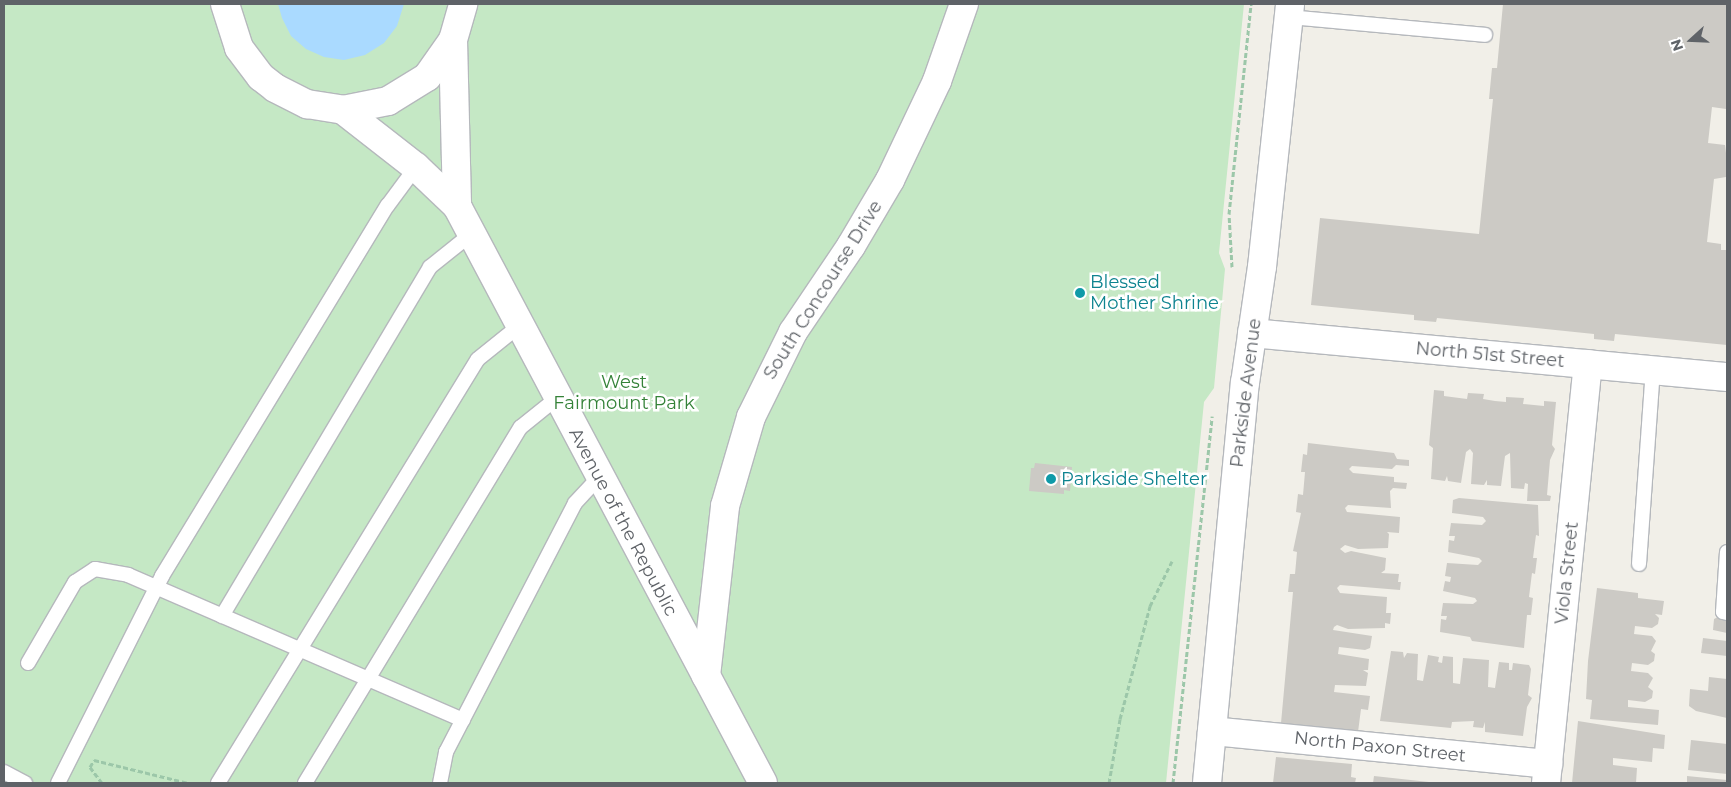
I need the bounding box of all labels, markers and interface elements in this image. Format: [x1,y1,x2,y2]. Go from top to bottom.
north arrow [1666,15,1716,65]
text: N [1667,37,1687,54]
street label: South Concourse Drive [759,197,887,383]
place label: Blessed Mother Shrine [1090,272,1219,314]
marker: Blessed Mother Shrine [1074,287,1086,299]
street label: Parkside Avenue [1226,317,1266,469]
street label: North 51st Street [1415,338,1565,372]
park label: West Fairmount Park [553,372,695,414]
street label: Avenue of the Republic [564,424,682,620]
place label: Parkside Shelter [1061,468,1207,490]
marker: Parkside Shelter [1045,473,1057,485]
street label: Viola Street [1551,521,1583,625]
street label: North Paxon Street [1293,727,1467,767]

